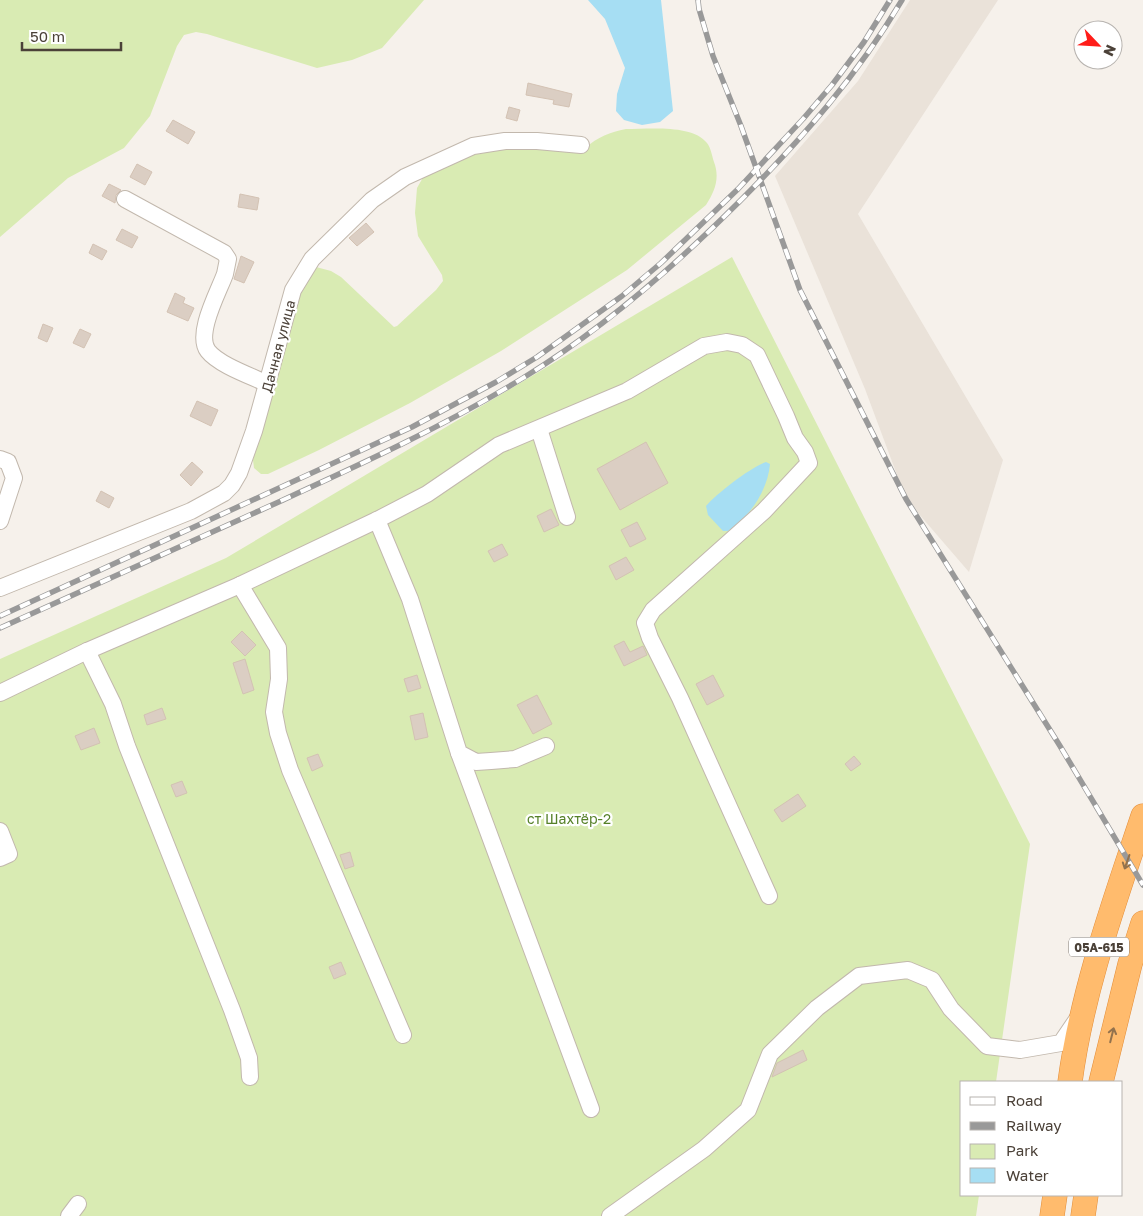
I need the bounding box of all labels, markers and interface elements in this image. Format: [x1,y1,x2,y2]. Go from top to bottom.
scale bar [22,20,121,52]
north arrow [1073,20,1123,70]
text: 50 m [30,27,65,45]
text: N [1100,42,1120,59]
street label: Дачная улица [258,298,298,394]
park label: ст Шахтёр-2 [527,810,611,827]
one-way arrow [1122,854,1132,870]
road number: 05А-615 [1069,938,1129,956]
one-way arrow [1108,1027,1118,1043]
legend [960,1081,1123,1196]
text: Road [1006,1091,1043,1109]
text: Railway [1006,1116,1062,1134]
text: Park [1006,1141,1039,1159]
text: Water [1006,1166,1049,1184]

